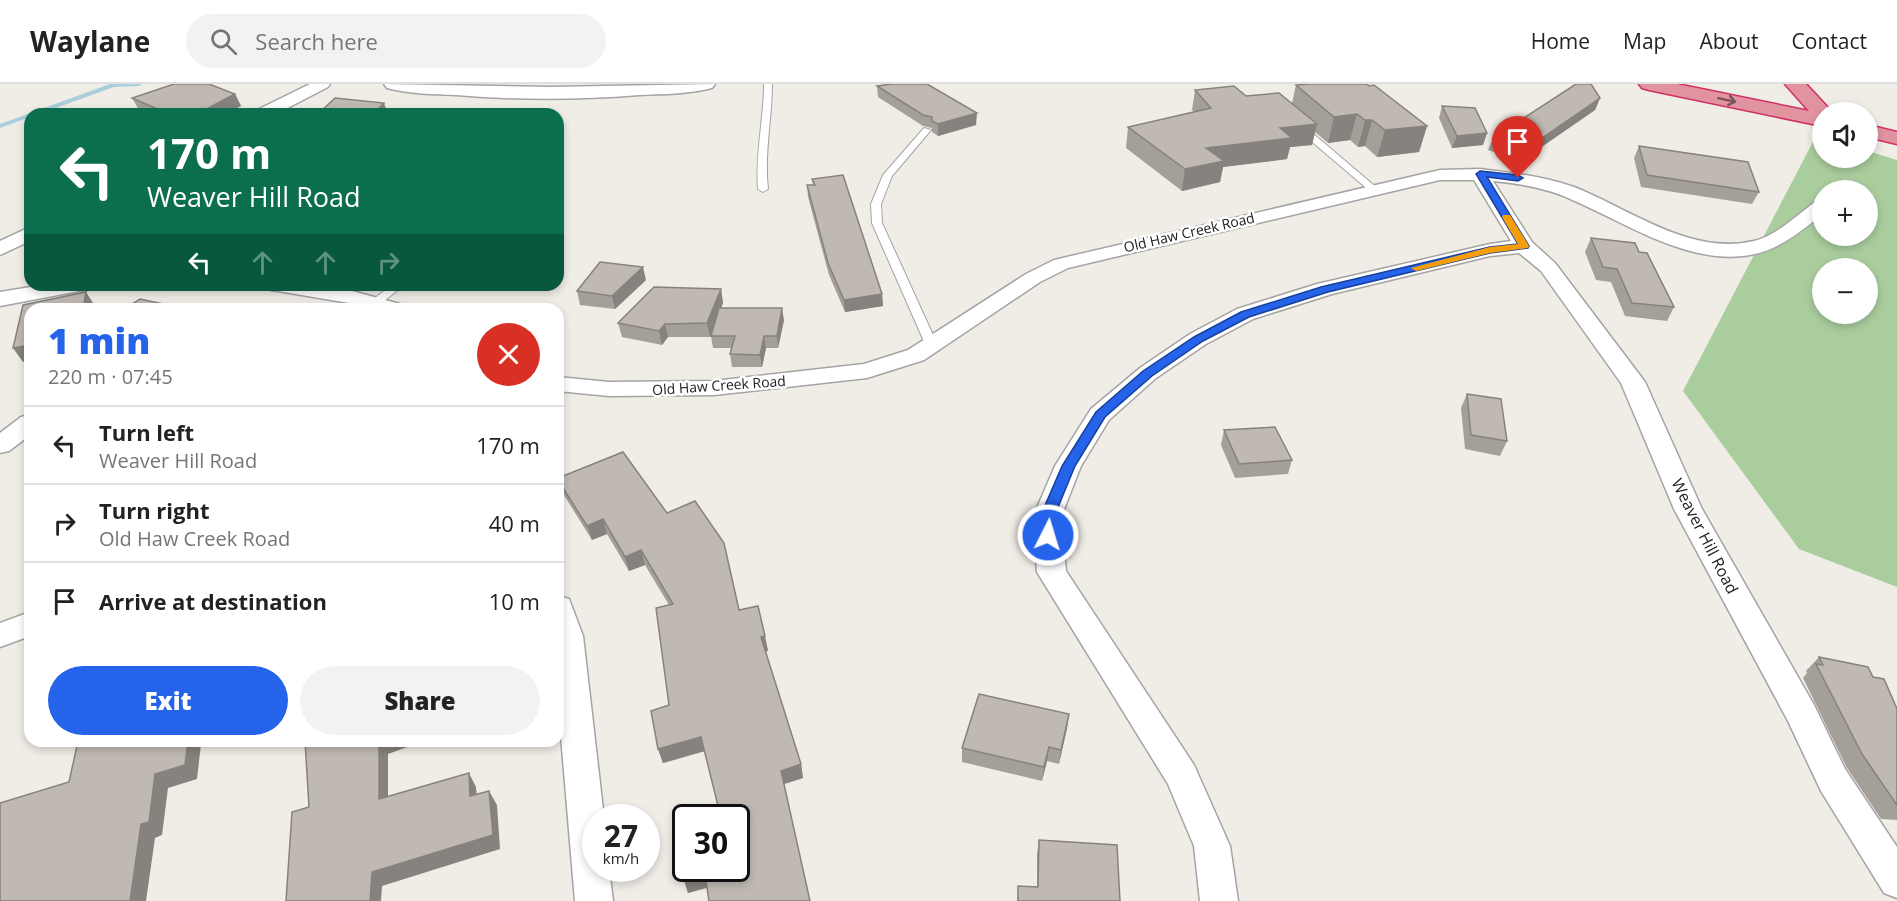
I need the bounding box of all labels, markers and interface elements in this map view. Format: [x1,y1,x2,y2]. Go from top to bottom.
search box [186,14,606,68]
text: Waylane [30,22,150,60]
icon: search [207,25,240,58]
text: Search here [255,26,378,56]
text: Home [1531,27,1590,55]
text: Map [1623,27,1666,55]
text: About [1699,27,1759,55]
text: Contact [1792,27,1867,55]
one-way arrow [1717,95,1737,106]
map controls [1812,102,1878,324]
button: sound [1812,102,1878,168]
pin [1492,116,1543,178]
text: 170 m [147,124,271,181]
icon: arrive [1501,125,1534,158]
icon: left [48,132,126,210]
text: Weaver Hill Road [147,178,361,215]
button: + [1812,180,1878,246]
street label: Old Haw Creek Road [1122,208,1256,256]
icon: left [183,246,216,279]
icon: ahead [246,246,279,279]
icon: ahead [309,246,342,279]
icon: right [372,246,405,279]
button: − [1812,258,1878,324]
text: 1 min [48,316,150,365]
button: close [477,323,540,386]
text: 220 m · 07:45 [48,363,173,390]
street label: Old Haw Creek Road [652,371,786,399]
text: Turn left [99,417,194,447]
icon: left [48,429,81,462]
text: 170 m [476,430,540,460]
text: Weaver Hill Road [99,447,257,474]
street label: Weaver Hill Road [1666,475,1744,597]
text: Turn right [99,495,210,525]
position arrow [1016,503,1080,567]
icon: right [48,507,81,540]
text: 40 m [489,508,540,538]
text: Old Haw Creek Road [99,525,290,552]
icon: arrive [48,585,81,618]
text: Arrive at destination [99,586,327,616]
text: 10 m [489,586,540,616]
button: Exit [48,666,288,735]
button: Share [300,666,540,735]
speed limit sign: 30 [672,804,750,882]
text: 27 [604,815,638,856]
text: km/h [603,848,639,868]

